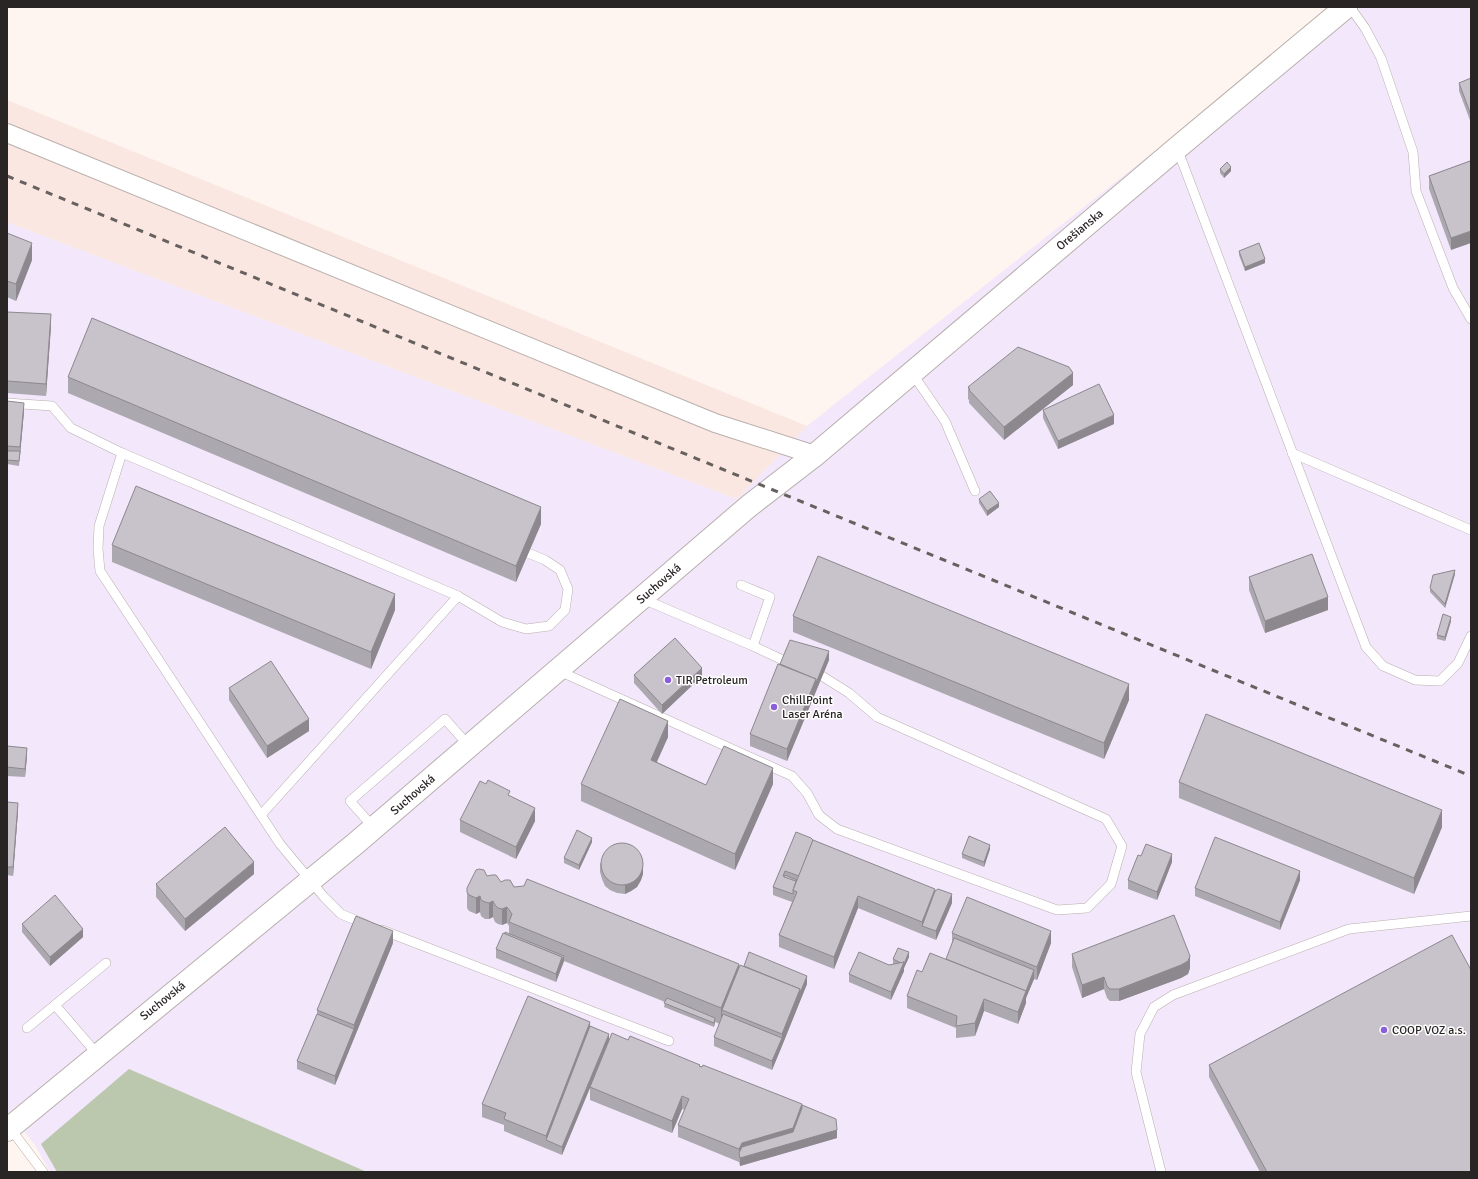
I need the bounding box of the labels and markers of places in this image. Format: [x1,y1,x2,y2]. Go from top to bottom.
place label: TIR Petroleum [676,673,748,688]
marker: TIR Petroleum [663,675,673,685]
place label: ChillPoint Laser Aréna [782,693,843,722]
marker: ChillPoint Laser Aréna [769,702,779,712]
place label: COOP VOZ a.s. [1392,1023,1466,1038]
marker: COOP VOZ a.s. [1379,1025,1389,1035]

